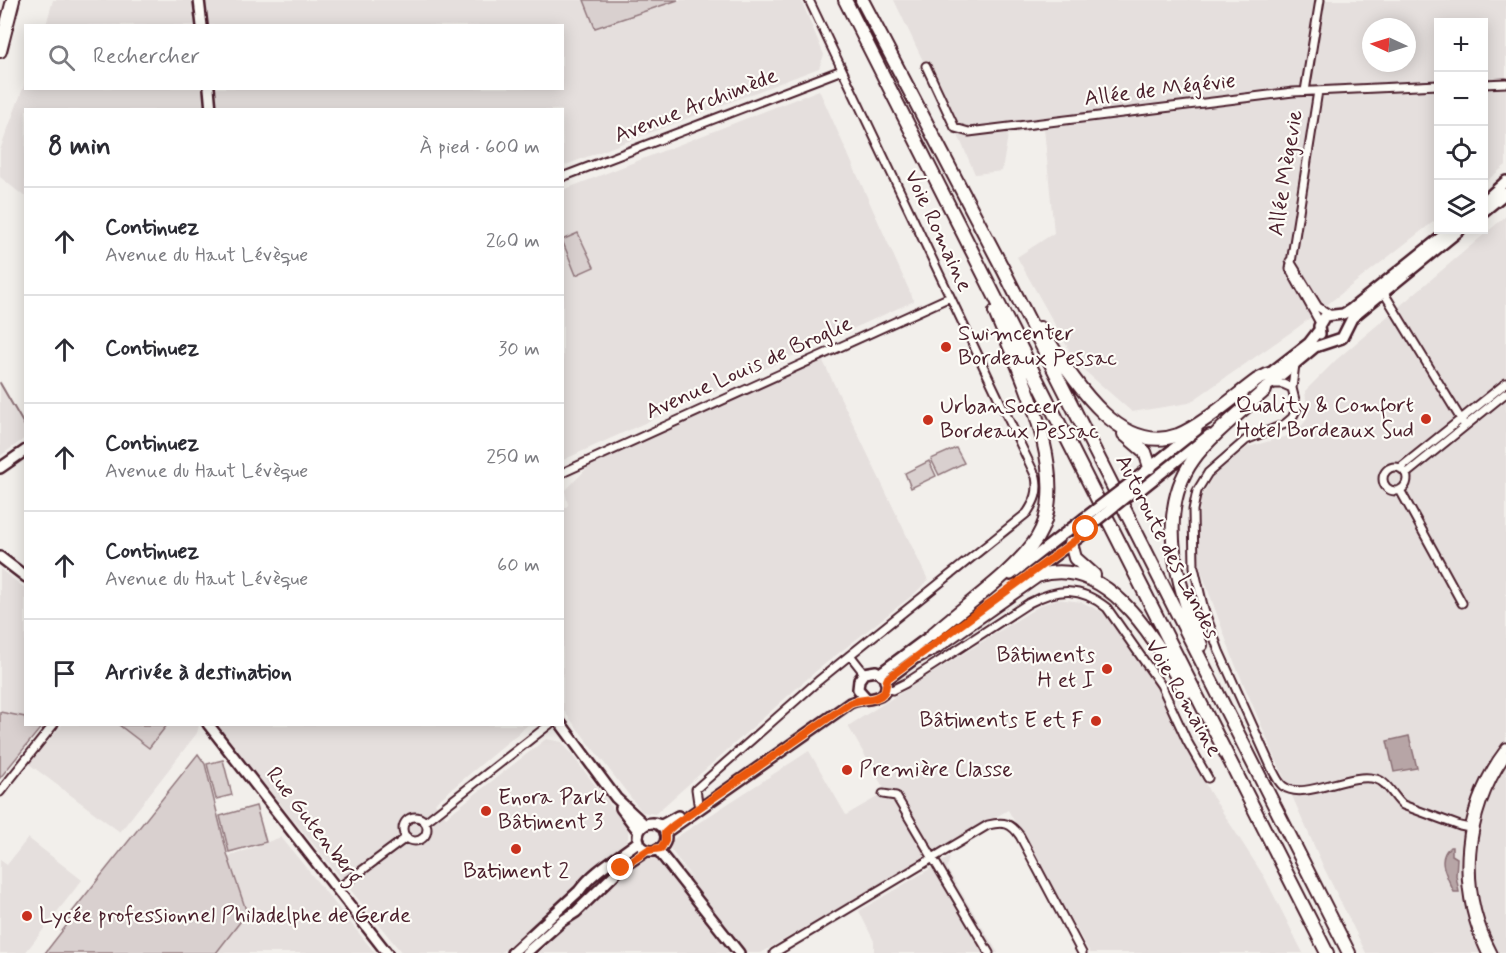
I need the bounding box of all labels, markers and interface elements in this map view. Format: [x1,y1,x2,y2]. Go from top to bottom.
north arrow [1362,18,1416,72]
map controls [1434,18,1488,234]
button: + [1434,18,1488,72]
search box [24,24,564,90]
icon: search [45,41,78,74]
text: Rechercher [93,43,200,71]
street label: Avenue Archimède [610,62,782,150]
street label: Allée de Mégévie [1083,67,1237,114]
button: − [1434,72,1488,126]
street label: Allée Mègevie [1262,108,1311,238]
button: locate [1434,126,1488,180]
text: 8 min [48,130,111,164]
text: À pied · 600 m [419,134,540,161]
street label: Voie Romaine [898,166,979,297]
button: layers [1434,180,1488,234]
text: Continuez [105,214,199,242]
icon: ahead [48,225,81,258]
text: 260 m [486,228,540,255]
text: Avenue du Haut Lévèque [105,242,308,269]
street label: Avenue Louis de Broglie [641,310,857,427]
place label: Swimcenter Bordeaux Pessac [958,320,1117,373]
icon: ahead [48,333,81,366]
text: Continuez [105,335,199,363]
text: 30 m [498,336,540,363]
marker: Swimcenter Bordeaux Pessac [939,340,953,354]
place label: Quality & Comfort Hotel Bordeaux Sud [1236,392,1414,445]
place label: UrbanSoccer Bordeaux Pessac [940,393,1099,446]
marker: Quality & Comfort Hotel Bordeaux Sud [1419,412,1433,426]
marker: UrbanSoccer Bordeaux Pessac [921,413,935,427]
text: Continuez [105,430,199,458]
icon: ahead [48,441,81,474]
text: 250 m [486,444,540,471]
street label: Autoroute des Landes [1108,450,1226,644]
text: Avenue du Haut Lévèque [105,458,308,485]
route start [1072,515,1098,541]
text: Continuez [105,538,199,566]
icon: ahead [48,549,81,582]
text: 60 m [497,552,540,579]
text: Avenue du Haut Lévèque [105,566,308,593]
street label: Voie Romaine [1138,634,1228,762]
place label: Bâtiments H et I [996,642,1095,695]
icon: arrive [48,657,81,690]
text: Arrivée à destination [105,659,292,687]
marker: Bâtiments H et I [1100,662,1114,676]
place label: Bâtiments E et F [919,707,1084,735]
marker: Bâtiments E et F [1089,714,1103,728]
place label: Première Classe [859,756,1013,784]
street label: Rue Gutenberg [257,761,369,893]
marker: Première Classe [840,763,854,777]
place label: Enora Park Bâtiment 3 [498,784,606,837]
marker: Enora Park Bâtiment 3 [479,804,493,818]
marker: Batiment 2 [509,842,523,856]
route end [607,854,633,880]
place label: Batiment 2 [463,858,569,886]
place label: Lycée professionnel Philadelphe de Gerde [39,902,411,930]
marker: Lycée professionnel Philadelphe de Gerde [20,909,34,923]

